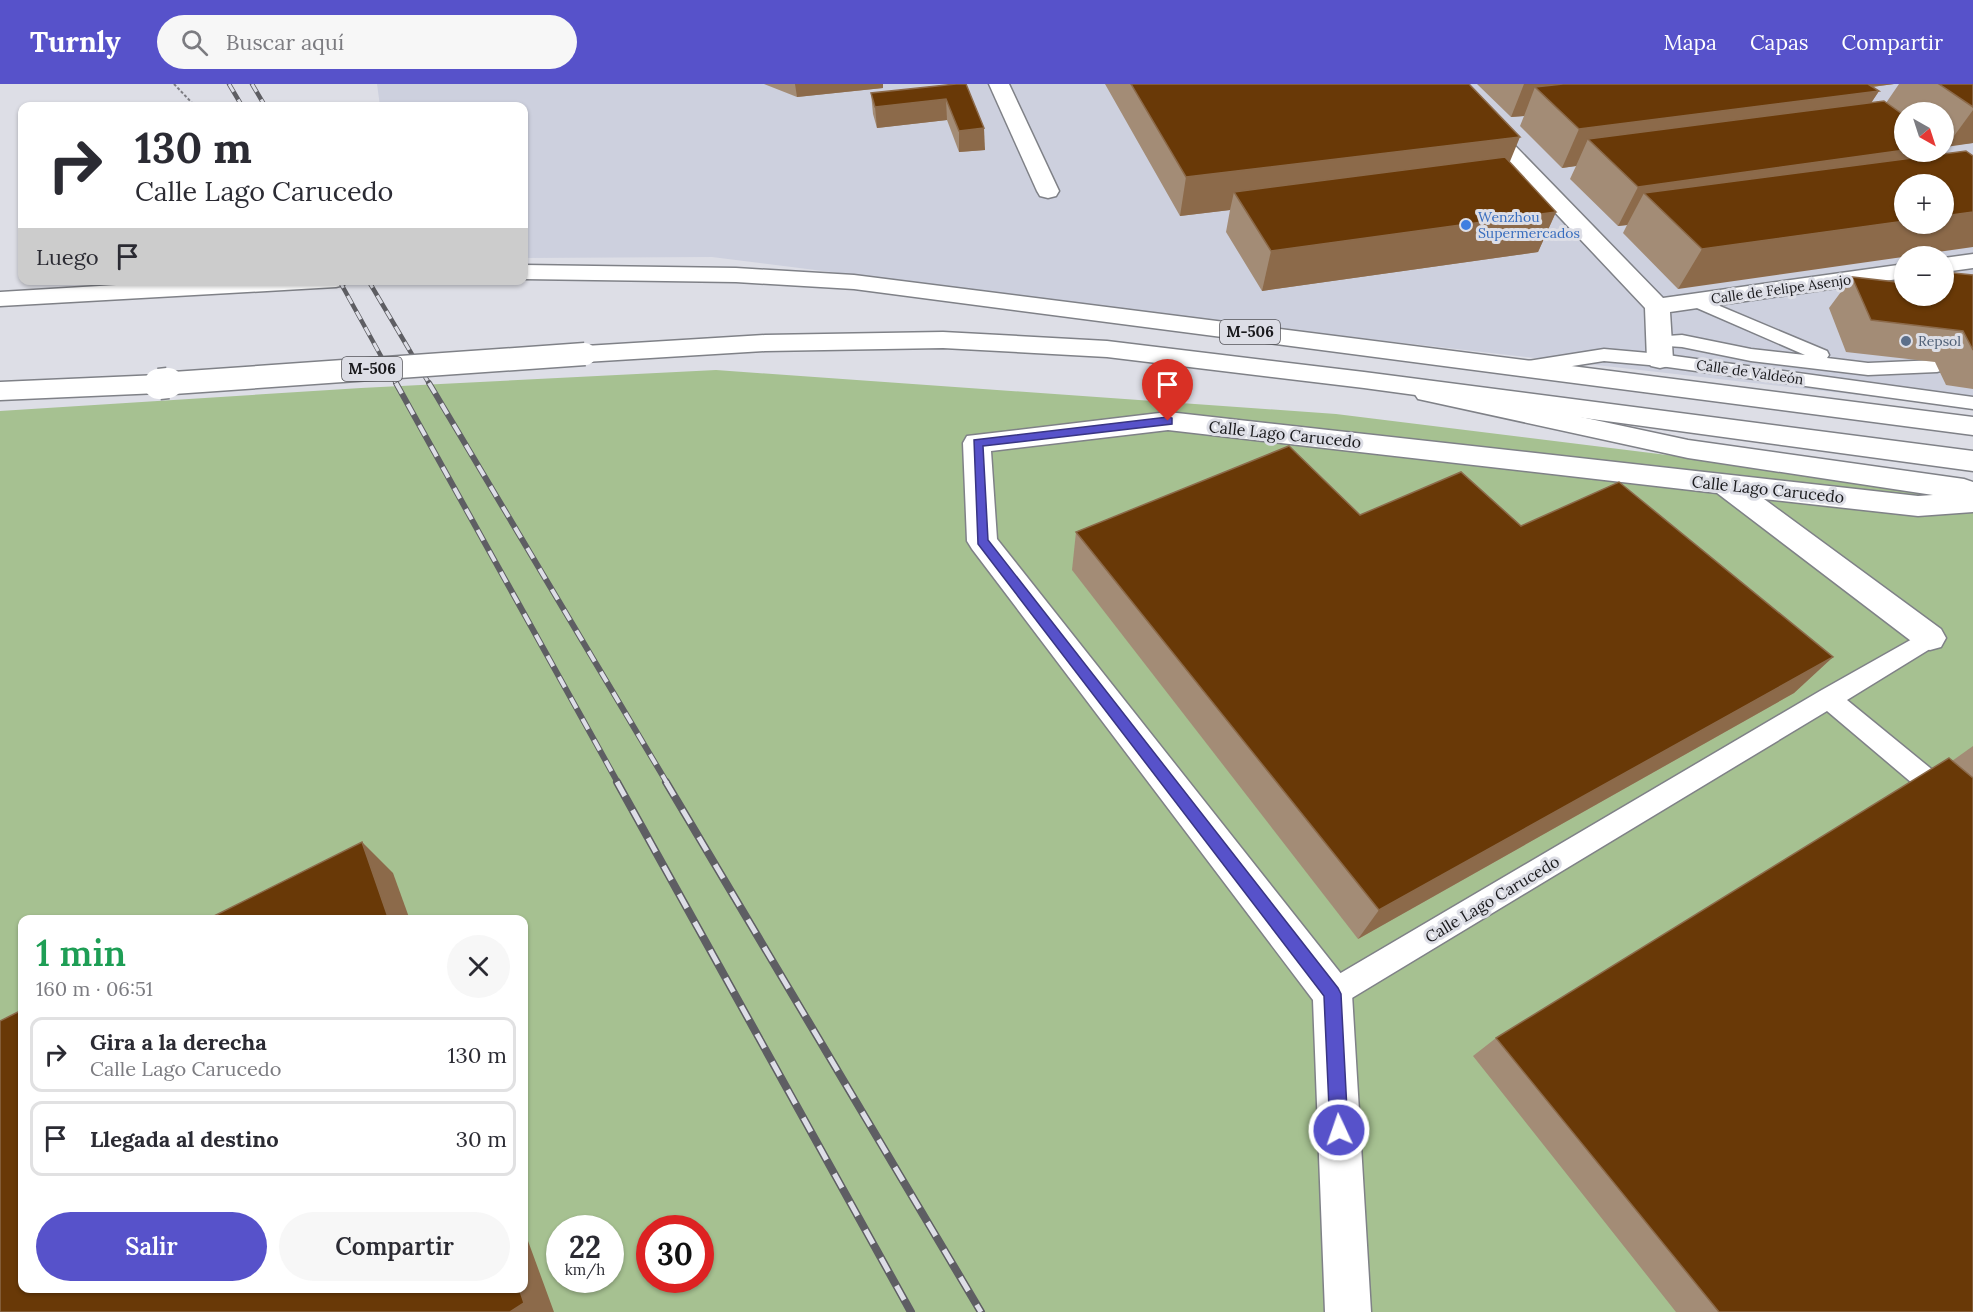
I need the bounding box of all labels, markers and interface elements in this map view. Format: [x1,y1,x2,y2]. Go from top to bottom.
search box [157,15,577,69]
text: Turnly [30,24,121,60]
icon: search [178,26,211,59]
text: Buscar aquí [226,28,344,56]
text: Mapa [1663,29,1717,56]
text: Capas [1750,29,1809,56]
text: Compartir [1842,29,1943,56]
north arrow [1894,102,1954,162]
map controls [1894,102,1954,306]
text: 130 m [135,121,252,175]
icon: right [36,126,114,204]
text: Calle Lago Carucedo [135,174,393,208]
button: + [1894,174,1954,234]
place label: Wenzhou Supermercados [1478,208,1580,242]
marker: Wenzhou Supermercados [1459,218,1473,232]
icon: arrive [111,240,144,273]
text: Luego [36,243,99,271]
button: − [1894,246,1954,306]
street label: Calle de Felipe Asenjo [1710,270,1852,308]
road number: M-506 [1220,320,1280,344]
place label: Repsol [1918,332,1961,350]
marker: Repsol [1899,334,1913,348]
street label: Calle de Valdeón [1695,356,1805,388]
road number: M-506 [342,357,402,381]
pin [1142,359,1193,421]
icon: arrive [1151,368,1184,401]
street label: Calle Lago Carucedo [1208,416,1362,452]
street label: Calle Lago Carucedo [1691,471,1845,507]
street label: Calle Lago Carucedo [1421,851,1563,947]
text: 1 min [36,930,126,976]
button: close [447,935,510,998]
text: 160 m · 06:51 [36,976,153,1001]
text: Gira a la derecha [90,1028,267,1056]
icon: right [39,1038,72,1071]
text: 130 m [448,1041,507,1069]
text: Calle Lago Carucedo [90,1056,281,1081]
position arrow [1307,1098,1371,1162]
icon: arrive [39,1122,72,1155]
text: Llegada al destino [90,1125,279,1153]
text: 30 m [456,1125,507,1153]
button: Salir [36,1212,267,1281]
button: Compartir [279,1212,510,1281]
speed limit sign: 30 [636,1215,714,1293]
text: 22 [569,1228,601,1266]
text: km/h [565,1260,605,1279]

